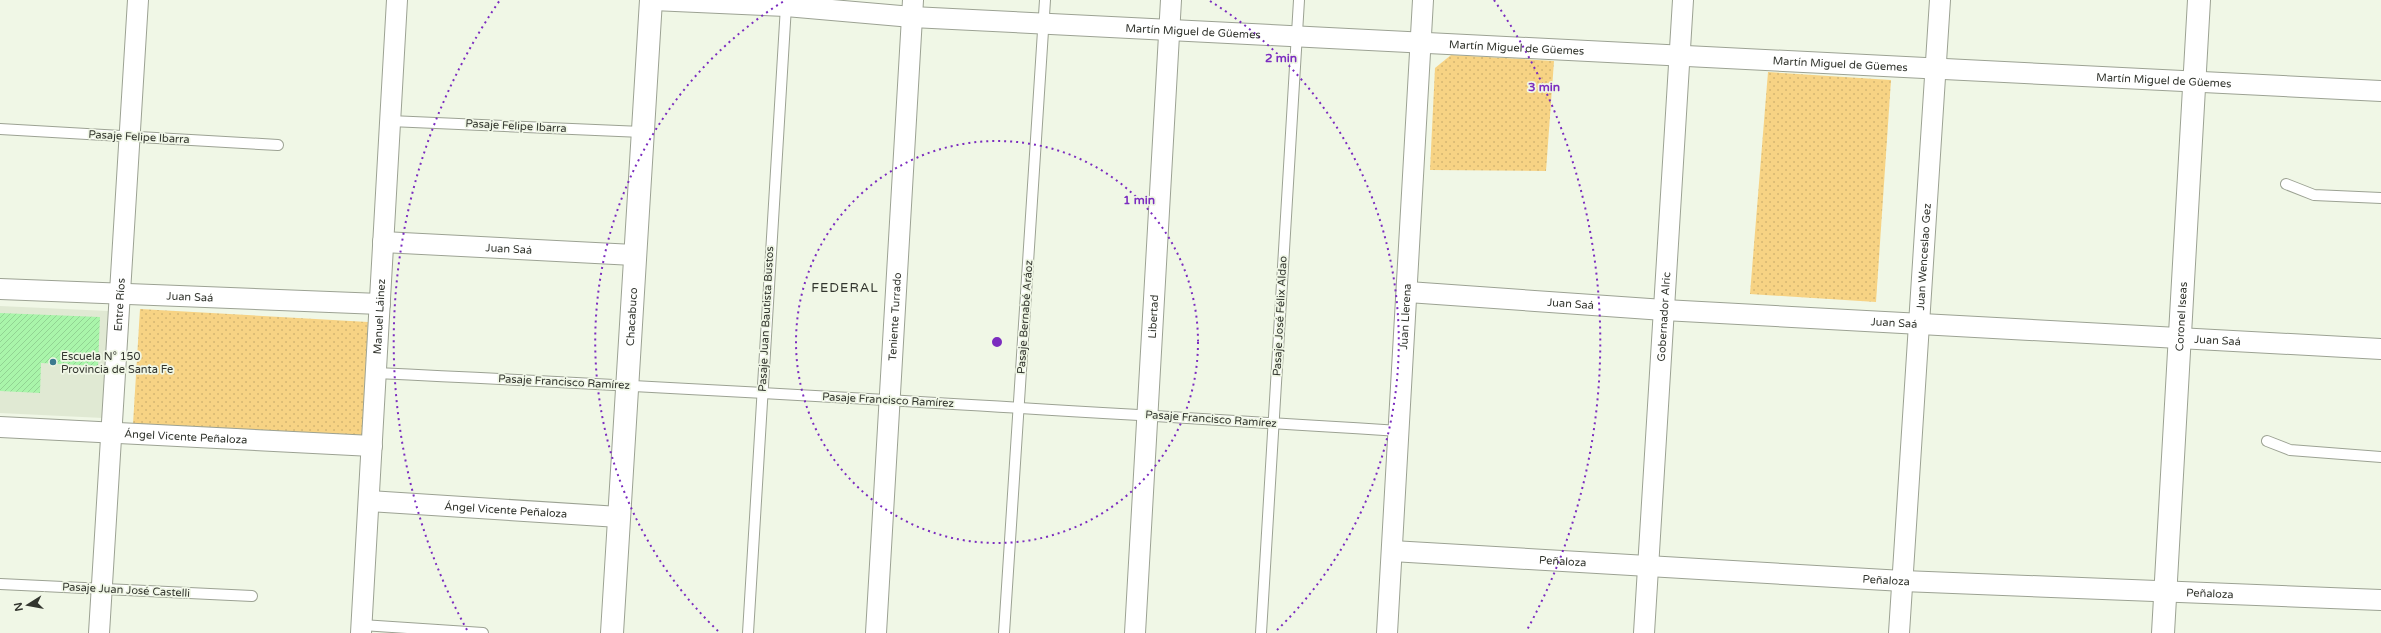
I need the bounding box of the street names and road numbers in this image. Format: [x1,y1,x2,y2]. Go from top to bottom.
street label: Martín Miguel de Güemes [1125,21,1261,41]
street label: Martín Miguel de Güemes [1449,38,1585,57]
street label: Martín Miguel de Güemes [1772,54,1908,74]
street label: Martín Miguel de Güemes [2096,70,2232,90]
street label: Pasaje Felipe Ibarra [465,117,567,135]
street label: Pasaje Felipe Ibarra [88,128,190,146]
street label: Juan Wenceslao Gez [1913,202,1933,311]
street label: Juan Saá [485,241,533,256]
street label: Pasaje Juan Bautista Bustos [756,246,776,392]
street label: Pasaje José Félix Aldao [1270,255,1290,376]
street label: Pasaje Bernabé Aráoz [1015,259,1036,374]
street label: Gobernador Alric [1654,271,1673,362]
street label: Teniente Turrado [885,272,904,361]
street label: Entre Ríos [111,278,127,332]
street label: Manuel Láinez [370,278,388,355]
street label: Coronel Iseas [2173,281,2189,352]
street label: Juan Llerena [1397,283,1413,350]
street label: Chacabuco [623,287,640,346]
street label: Juan Saá [166,289,213,304]
street label: Libertad [1145,294,1161,339]
street label: Juan Saá [1547,295,1594,312]
street label: Juan Saá [1870,315,1918,330]
street label: Juan Saá [2194,332,2241,348]
street label: Pasaje Francisco Ramírez [498,372,631,392]
street label: Pasaje Francisco Ramírez [822,390,955,410]
street label: Pasaje Francisco Ramírez [1145,408,1278,430]
street label: Ángel Vicente Peñaloza [124,426,248,446]
street label: Ángel Vicente Peñaloza [444,498,568,520]
street label: Peñaloza [1539,553,1587,569]
street label: Peñaloza [1862,572,1910,588]
street label: Pasaje Juan José Castelli [62,580,190,600]
street label: Peñaloza [2186,586,2234,601]

